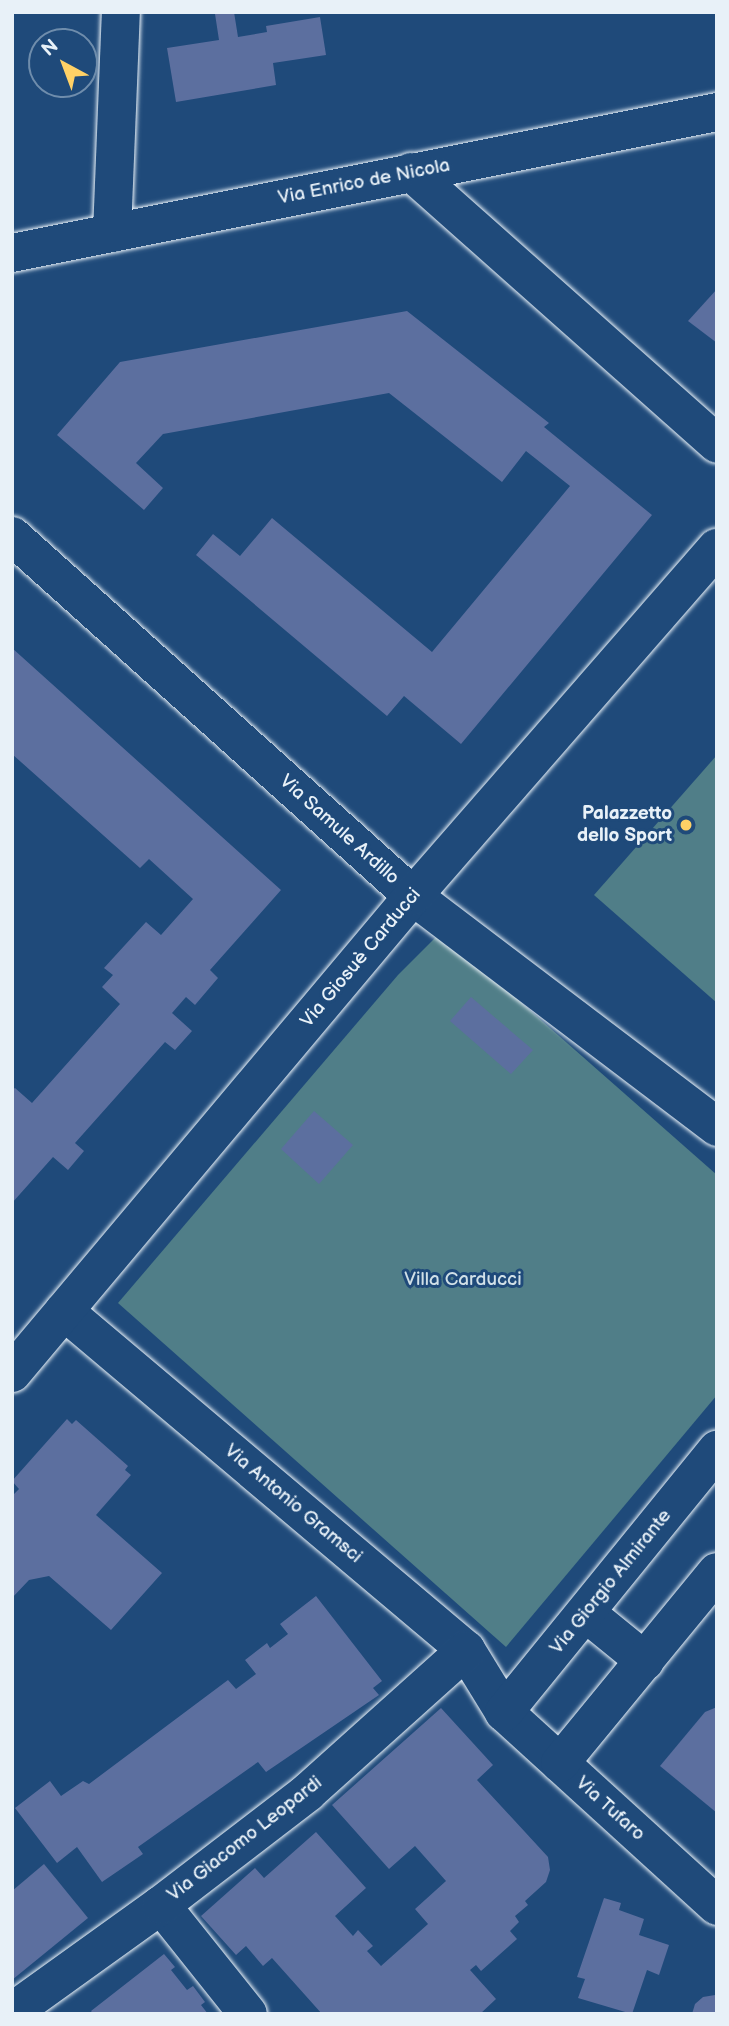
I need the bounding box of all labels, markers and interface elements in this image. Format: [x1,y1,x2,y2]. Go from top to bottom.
north arrow [28,28,98,98]
text: N [37,35,63,62]
street label: Via Enrico de Nicola [276,154,452,210]
street label: Via Samule Ardillo [274,770,404,890]
place label: Palazzetto dello Sport [577,803,672,847]
marker: Palazzetto dello Sport [678,817,694,833]
street label: Via Giosuè Carducci [296,884,426,1032]
park label: Villa Carducci [404,1269,522,1291]
street label: Via Antonio Gramsci [220,1440,366,1568]
street label: Via Giorgio Almirante [546,1505,676,1659]
street label: Via Giacomo Leopardi [163,1772,327,1906]
street label: Via Tufaro [570,1772,650,1846]

